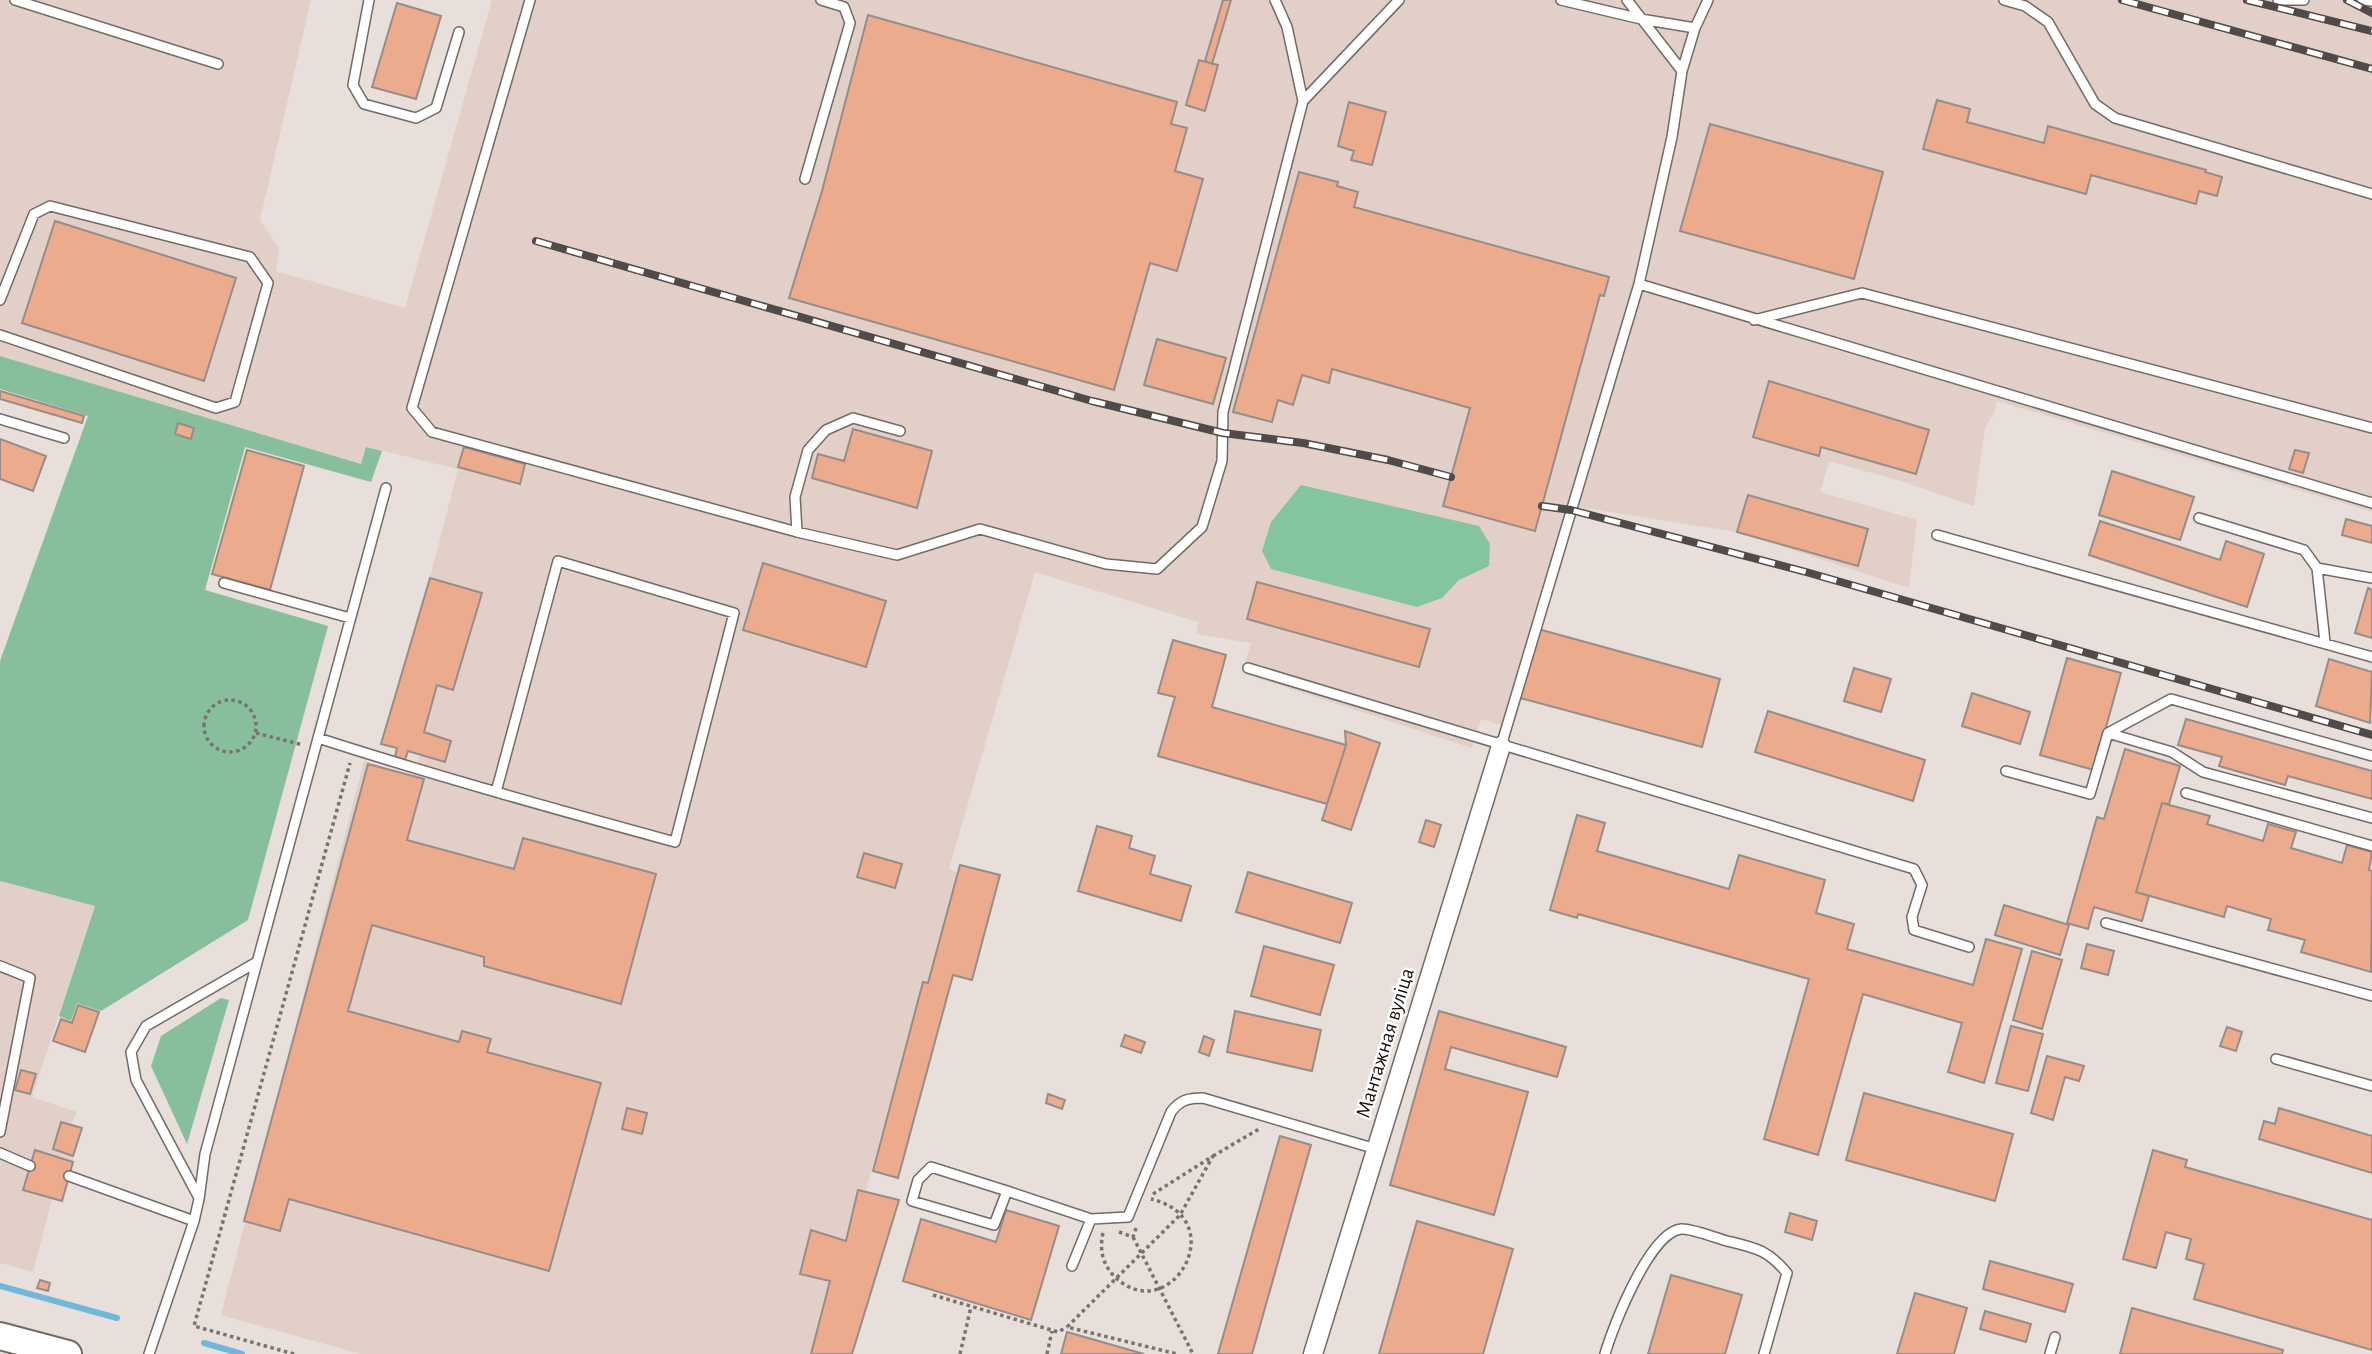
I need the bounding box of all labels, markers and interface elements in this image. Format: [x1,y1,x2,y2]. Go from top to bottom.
street label: Мантажная вуліца [1352,965,1418,1120]

